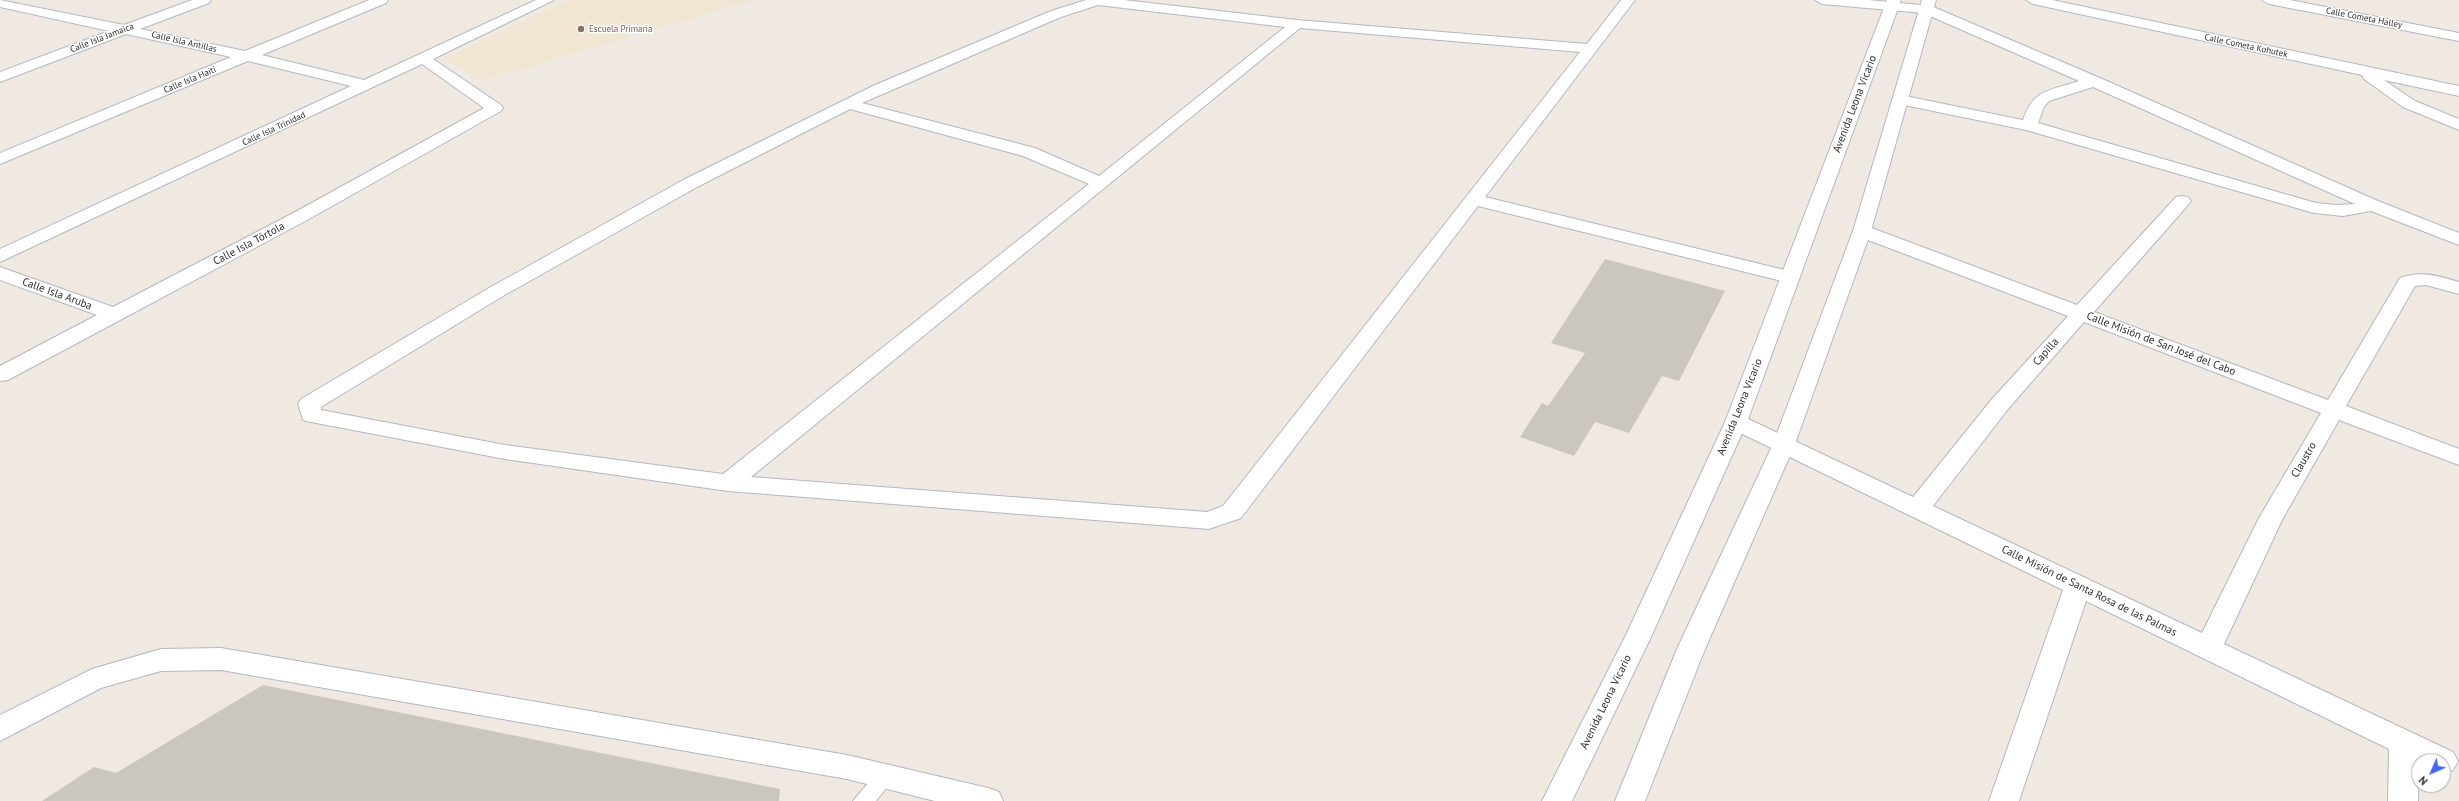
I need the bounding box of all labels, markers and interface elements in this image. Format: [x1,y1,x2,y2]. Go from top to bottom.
street label: Calle Cometa Halley [2325,5,2403,31]
street label: Calle Isla Jamaica [69,21,135,55]
marker: Escuela Primaria [576,24,586,34]
place label: Escuela Primaria [589,24,652,34]
street label: Calle Isla Antillas [150,29,218,55]
street label: Calle Cometa Kohutek [2203,32,2289,60]
street label: Avenida Leona Vicario [1830,54,1880,154]
street label: Calle Isla Haití [162,64,218,96]
street label: Calle Isla Trinidad [241,110,307,148]
street label: Calle Isla Tórtola [211,220,287,268]
street label: Calle Isla Aruba [20,275,94,313]
street label: Calle Misión de San José del Cabo [2085,309,2237,379]
street label: Capilla [2030,335,2062,369]
street label: Avenida Leona Vicario [1715,357,1765,457]
street label: Claustro [2289,440,2319,480]
street label: Calle Misión de Santa Rosa de las Palmas [1999,543,2179,639]
street label: Avenida Leona Vicario [1577,653,1635,751]
north arrow [2411,753,2451,793]
text: N [2416,773,2431,788]

